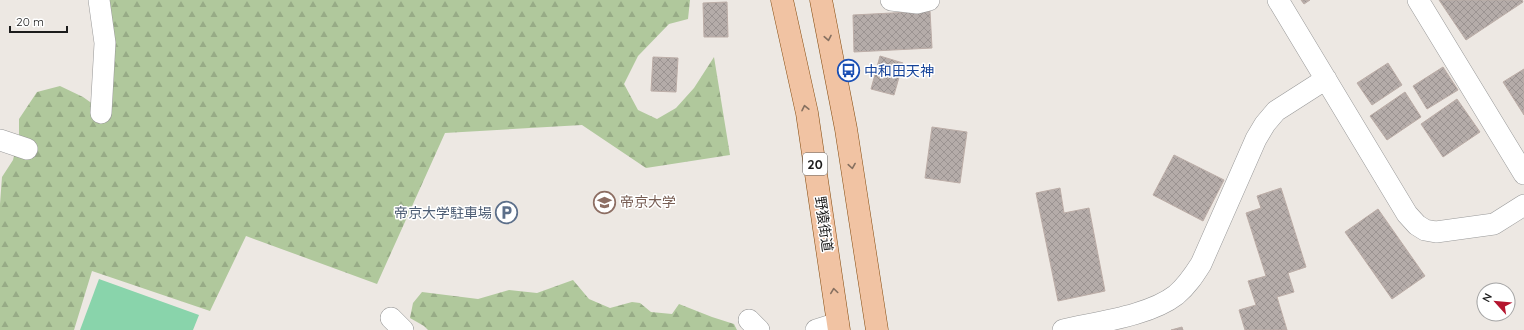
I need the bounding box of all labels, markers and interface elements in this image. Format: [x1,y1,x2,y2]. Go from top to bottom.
scale bar [10,8,67,34]
text: 20 m [16,14,44,29]
one-way arrow [824,35,832,41]
bus stop icon: 中和田天神 [835,58,861,84]
place label: 中和田天神 [864,62,934,80]
one-way arrow [802,104,810,111]
road number: 20 [803,153,827,175]
one-way arrow [847,163,856,169]
school or university icon: 帝京大学 [591,189,617,215]
place label: 帝京大学 [620,193,676,211]
street label: 野猿街道 [811,195,837,253]
parking icon: 帝京大学駐車場 [494,200,520,226]
place label: 帝京大学駐車場 [394,204,492,222]
north arrow [1476,282,1516,322]
one-way arrow [830,288,839,294]
text: N [1479,291,1495,304]

